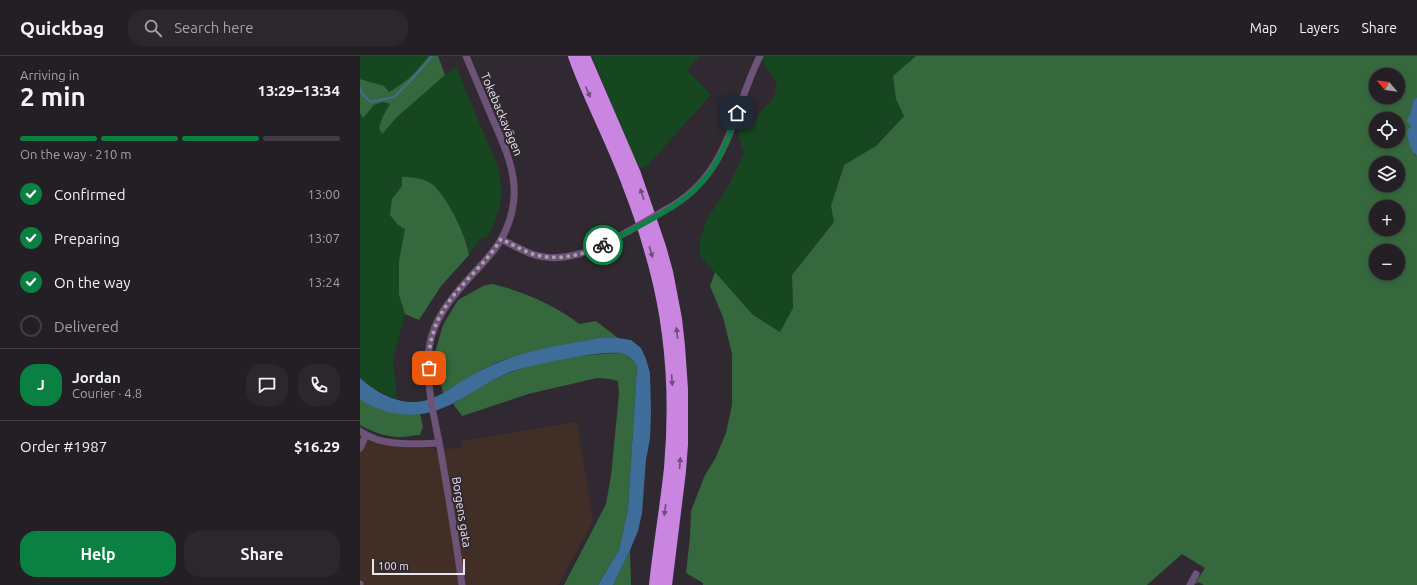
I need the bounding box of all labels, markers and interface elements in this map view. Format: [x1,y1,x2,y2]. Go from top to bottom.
search box [128,10,408,46]
text: Quickbag [20,17,104,39]
icon: search [142,17,164,39]
text: Search here [174,19,254,36]
text: Map [1250,20,1277,36]
text: Layers [1299,20,1339,36]
text: Share [1361,20,1397,36]
text: Arriving in [20,68,79,82]
north arrow [1369,68,1405,104]
map controls [1369,68,1405,280]
street label: Tokebackavägen [479,71,525,157]
text: 2 min [20,82,86,111]
text: 13:29–13:34 [257,82,340,99]
one-way arrow [586,87,592,99]
pin [720,96,754,130]
icon: home [726,102,748,124]
button: locate [1369,112,1405,148]
text: On the way · 210 m [20,147,132,161]
button: layers [1369,156,1405,192]
icon: check [20,183,42,205]
text: Confirmed [54,186,126,203]
text: 13:00 [307,187,340,201]
one-way arrow [638,188,644,200]
button: + [1369,200,1405,236]
courier [583,225,623,265]
icon: check [20,227,42,249]
text: Preparing [54,230,120,247]
text: 13:07 [307,231,340,245]
icon: bike [592,234,614,256]
button: − [1369,244,1405,280]
one-way arrow [648,247,654,259]
icon: check [20,271,42,293]
text: On the way [54,274,130,291]
text: 13:24 [307,275,340,289]
text: Delivered [54,318,119,335]
one-way arrow [674,327,681,339]
pin [412,351,446,385]
icon: bag [418,357,440,379]
button: chat [246,364,288,406]
button: phone [298,364,340,406]
text: Jordan [72,369,121,386]
one-way arrow [668,374,675,386]
text: J [37,376,45,393]
text: Courier · 4.8 [72,386,142,400]
text: Order #1987 [20,438,107,455]
text: $16.29 [294,438,340,455]
one-way arrow [677,457,684,469]
street label: Borgens gata [450,476,474,548]
one-way arrow [662,504,668,516]
button: Help [20,531,176,577]
button: Share [184,531,340,577]
scale bar [372,557,465,576]
text: 100 m [378,560,409,572]

